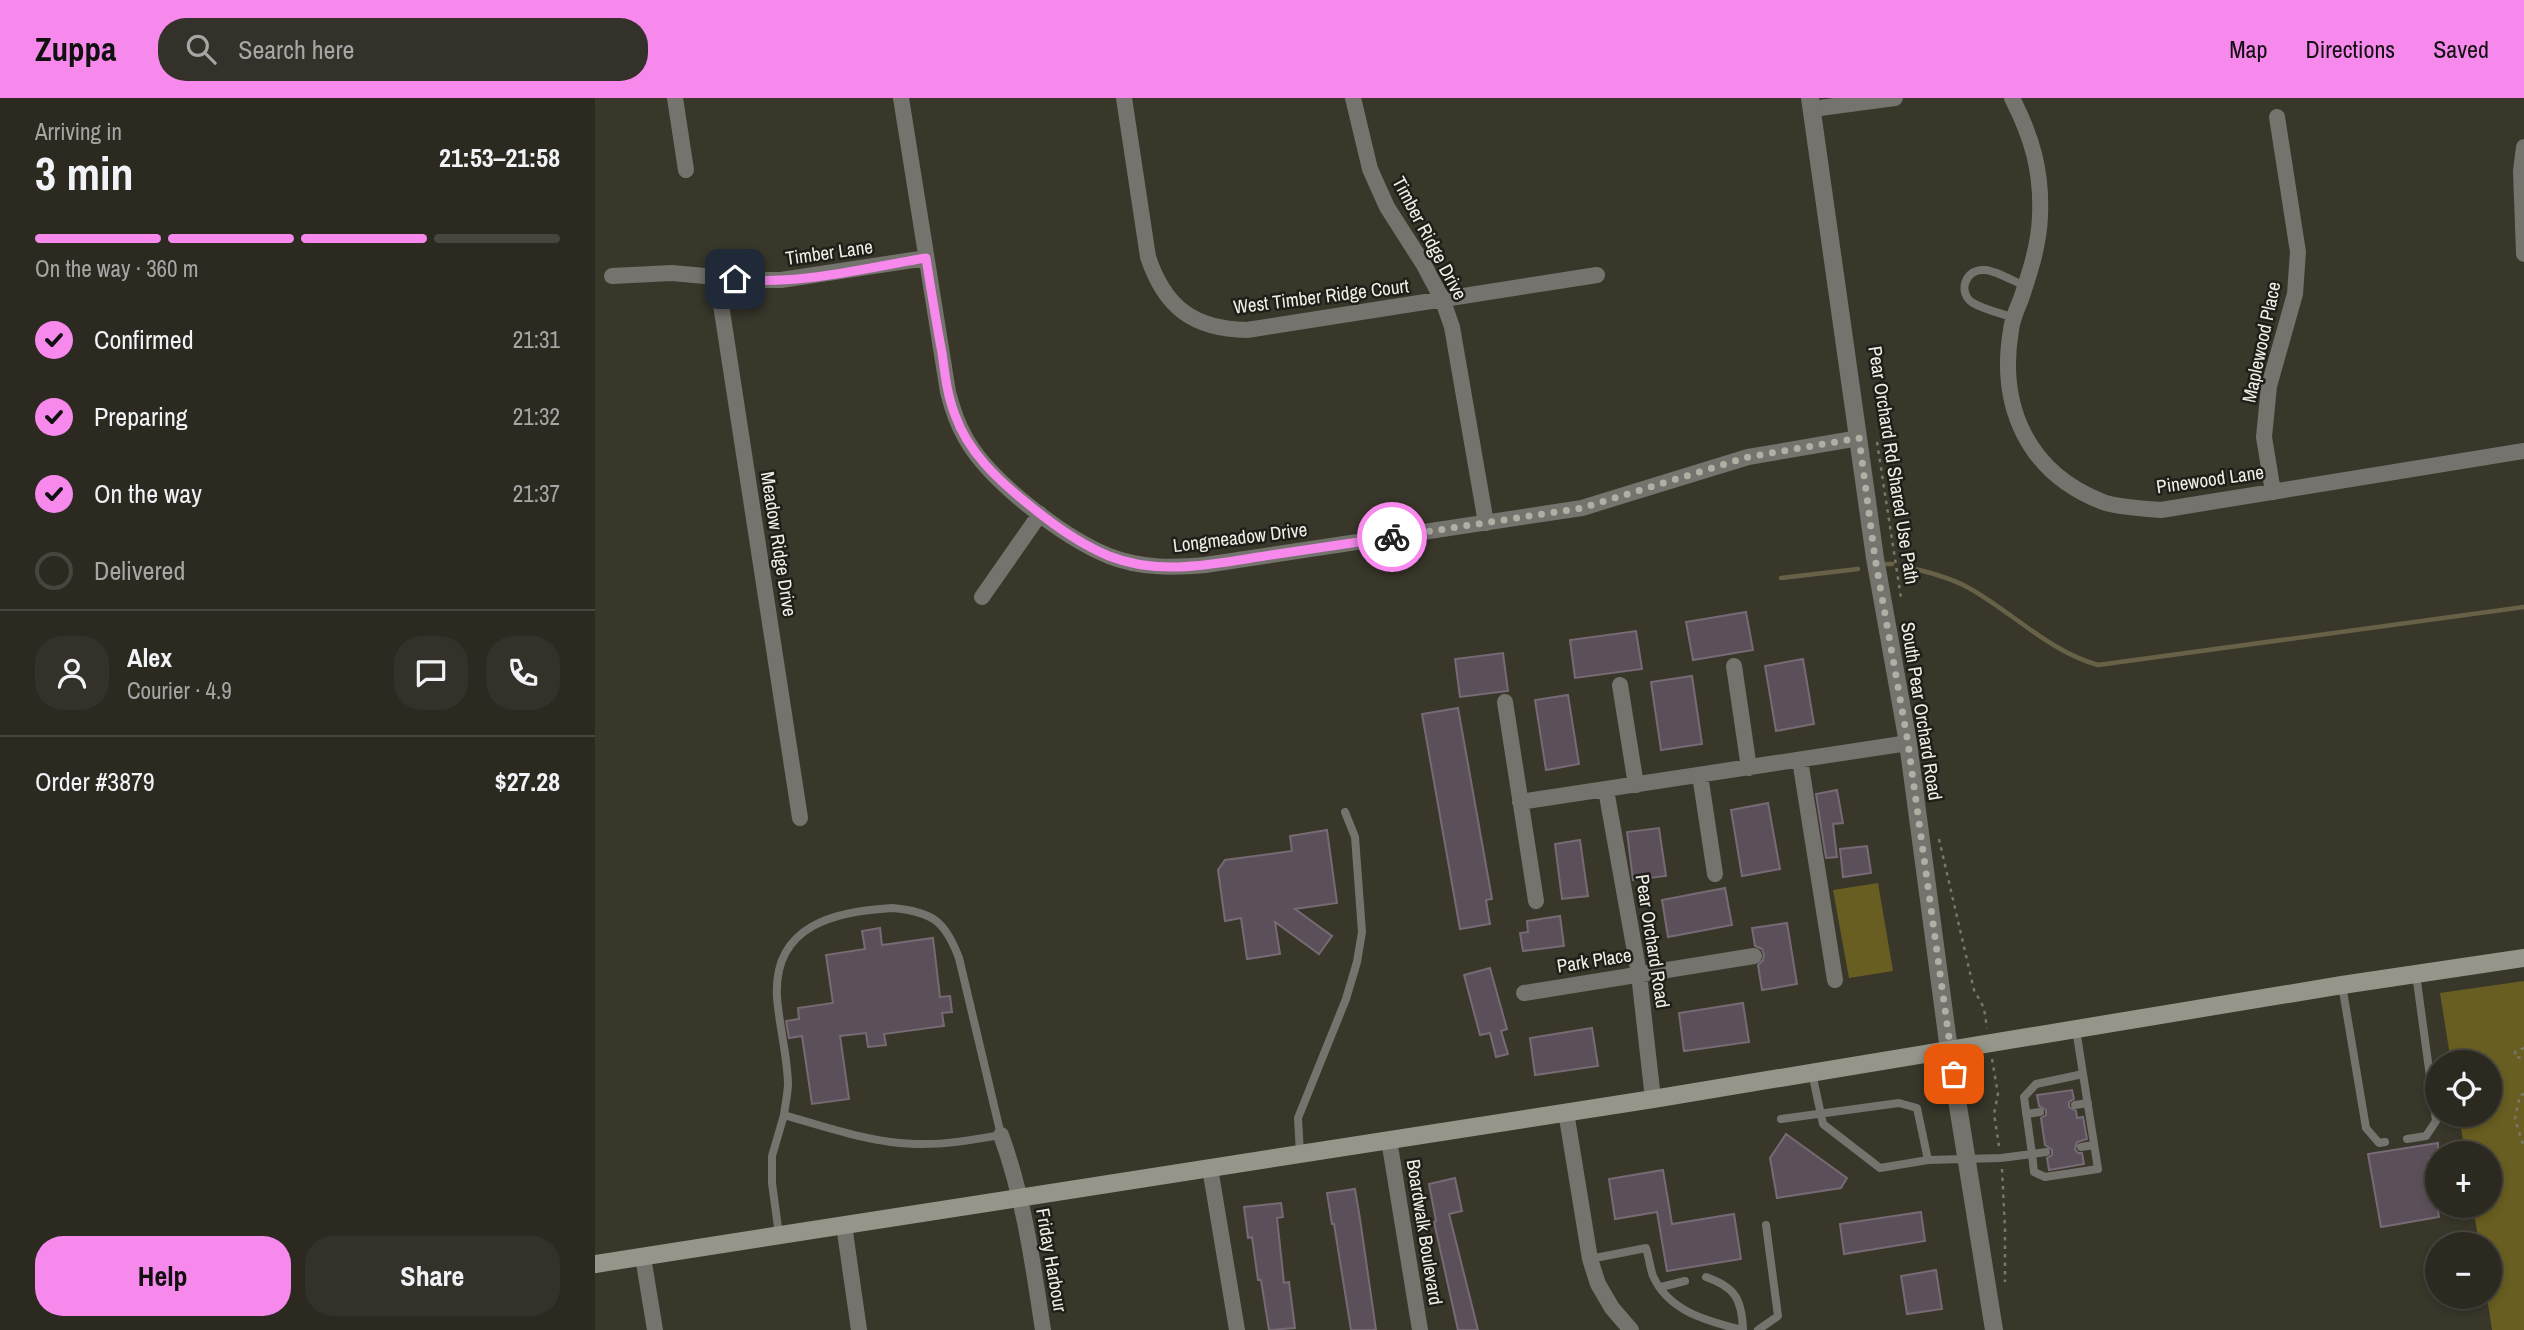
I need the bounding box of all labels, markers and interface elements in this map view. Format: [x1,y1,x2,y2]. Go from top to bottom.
search box [158,18,648,81]
text: Zuppa [35,27,116,71]
icon: search [182,30,220,68]
text: Search here [238,32,354,67]
text: Map [2229,33,2267,65]
text: Directions [2305,33,2395,65]
text: Saved [2433,33,2489,65]
text: Arriving in [35,116,122,147]
text: 21:53–21:58 [439,140,560,175]
text: 3 min [35,142,134,204]
street label: Timber Ridge Drive [1386,172,1474,304]
street label: Timber Lane [784,233,874,271]
pin [705,249,765,309]
text: On the way · 360 m [35,253,199,284]
icon: home [716,260,754,298]
street label: West Timber Ridge Court [1232,272,1411,320]
street label: Maplewood Place [2236,279,2286,405]
icon: check [35,321,73,359]
text: Confirmed [94,322,194,357]
text: 21:31 [513,324,560,355]
street label: Pear Orchard Rd Shared Use Path [1862,344,1926,586]
icon: check [35,398,73,436]
text: Preparing [94,399,188,434]
text: 21:32 [513,401,560,432]
street label: Pinewood Lane [2155,459,2265,499]
street label: Meadow Ridge Drive [755,470,803,618]
icon: check [35,475,73,513]
text: On the way [94,476,202,511]
text: 21:37 [513,478,560,509]
courier [1357,502,1427,572]
street label: Longmeadow Drive [1171,516,1309,558]
icon: bike [1373,518,1411,556]
text: Delivered [94,553,185,588]
street label: South Pear Orchard Road [1895,620,1949,802]
button: person [35,636,109,710]
button: chat [394,636,468,710]
button: phone [486,636,560,710]
text: Alex [127,640,172,675]
text: Courier · 4.9 [127,675,232,706]
text: Order #3879 [35,764,155,799]
text: $27.28 [495,764,560,799]
street label: Pear Orchard Road [1630,872,1676,1010]
street label: Park Place [1555,941,1633,979]
pin [1924,1044,1984,1104]
map controls [2425,1050,2502,1309]
button: locate [2425,1050,2502,1127]
icon: bag [1935,1055,1973,1093]
button: + [2425,1141,2502,1218]
street label: Boardwalk Boulevard [1401,1157,1449,1307]
street label: Friday Harbour [1030,1206,1074,1315]
button: − [2425,1232,2502,1309]
button: Help [35,1236,291,1316]
button: Share [305,1236,560,1316]

